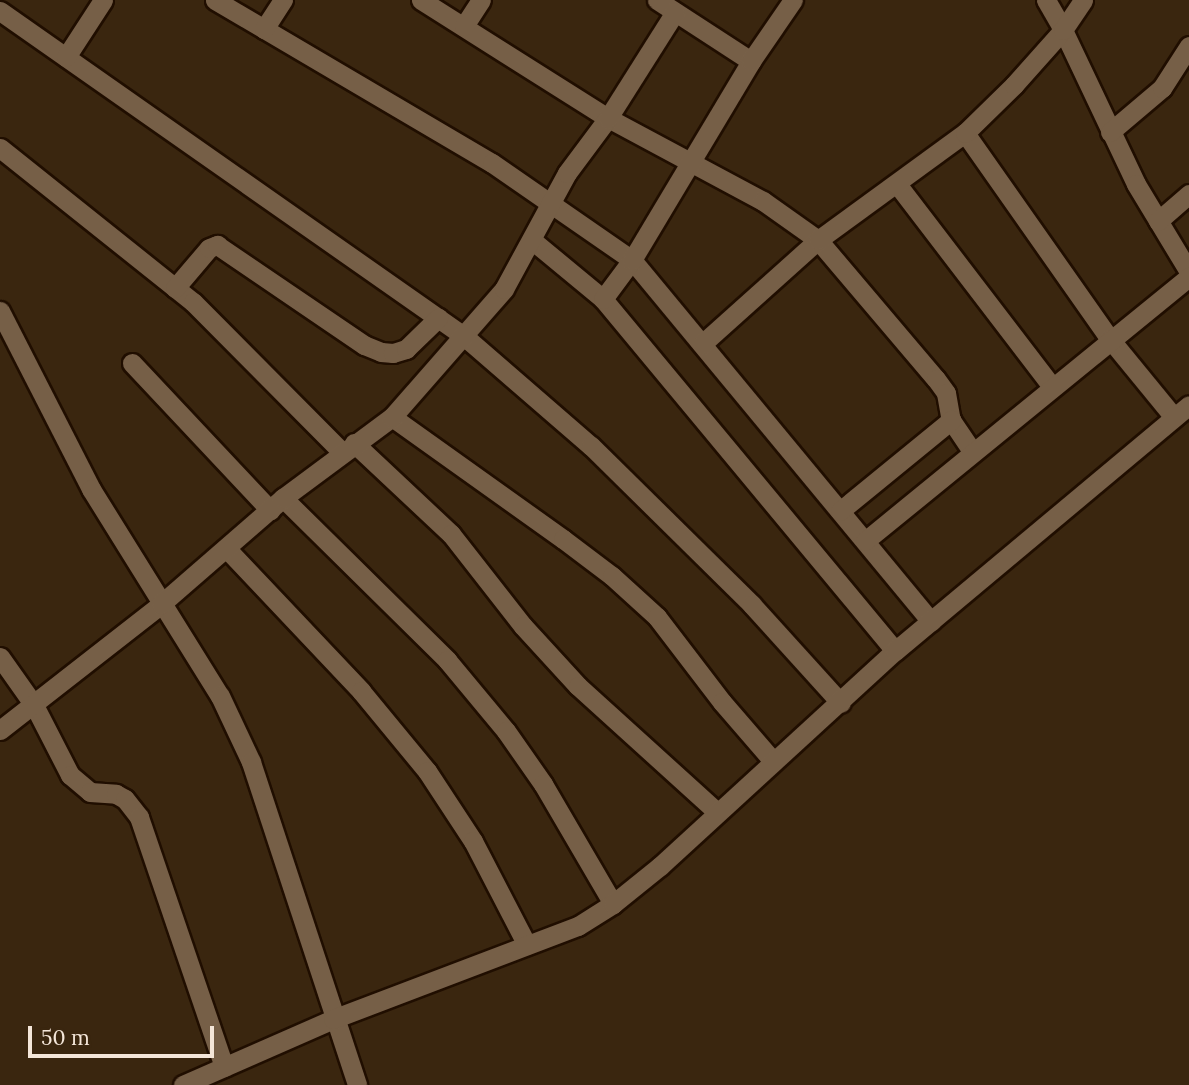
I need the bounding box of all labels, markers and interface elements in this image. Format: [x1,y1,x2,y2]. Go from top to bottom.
scale bar [32,1012,217,1056]
text: 50 m [41,1024,90,1051]

